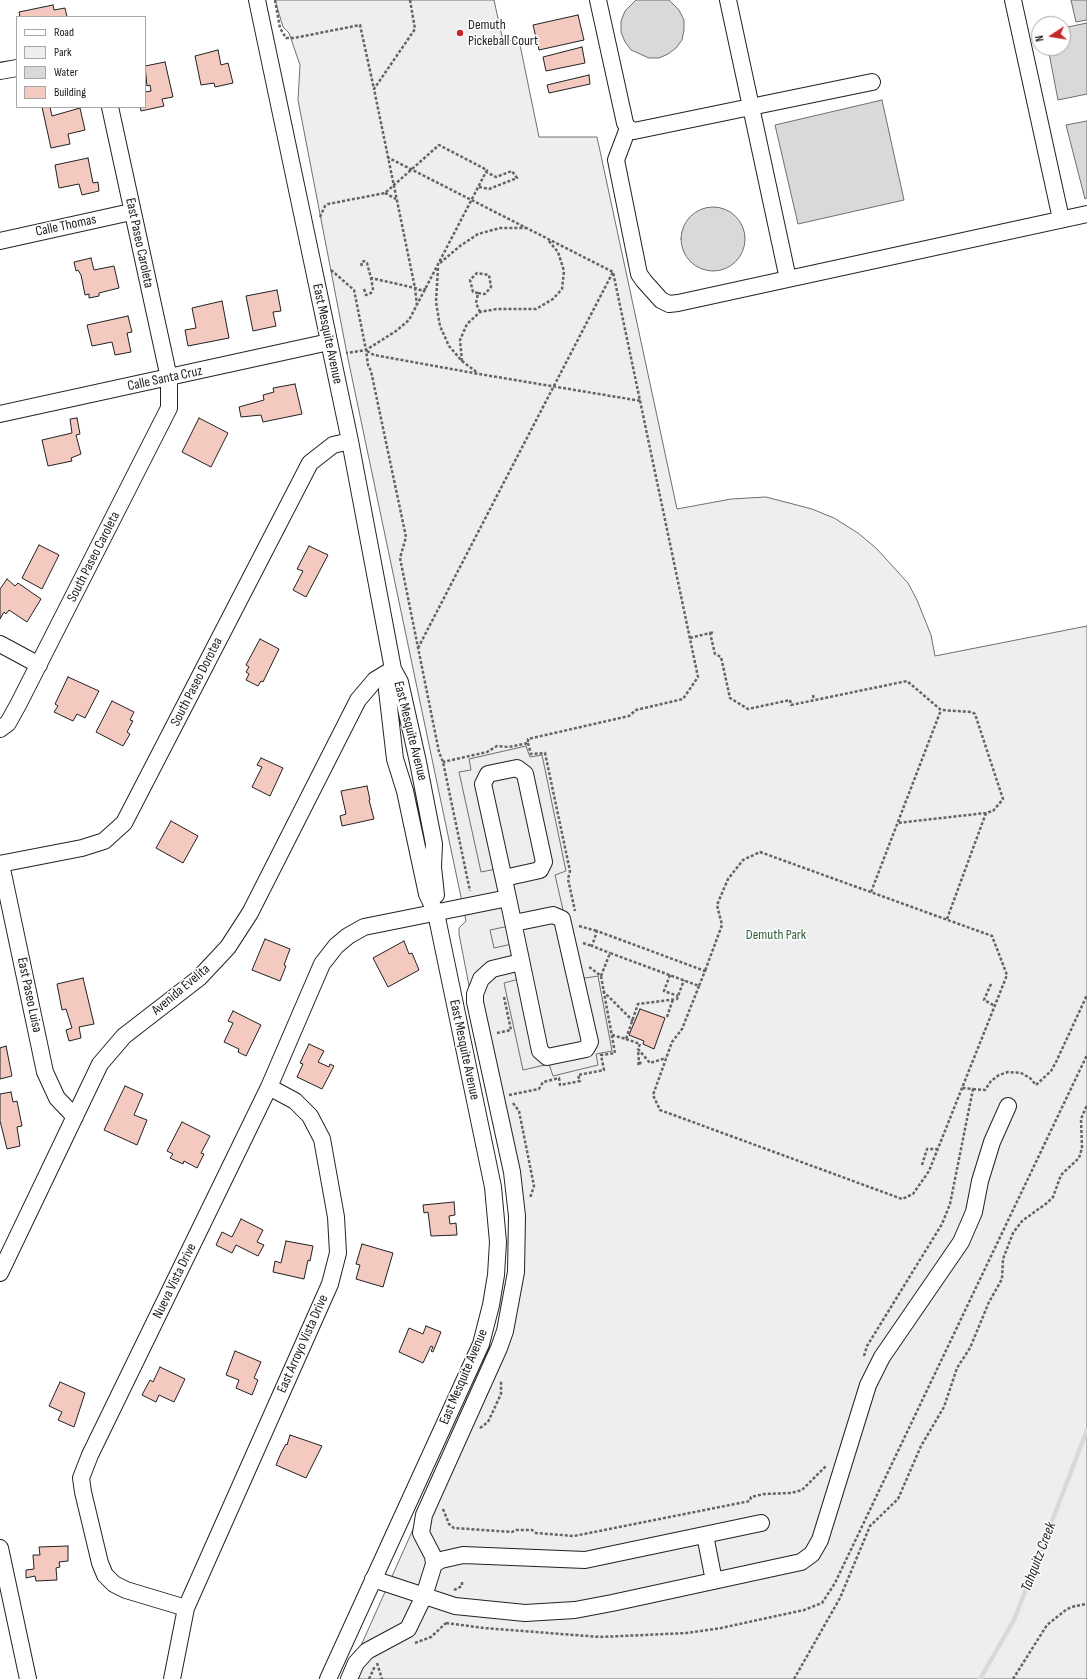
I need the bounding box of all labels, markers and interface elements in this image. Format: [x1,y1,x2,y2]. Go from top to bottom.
legend [16,16,146,108]
north arrow [1031,16,1071,56]
place label: Demuth Pickeball Court [468,17,538,50]
text: Road [54,25,74,40]
marker: Demuth Pickeball Court [455,28,465,38]
text: N [1033,34,1047,43]
text: Park [54,45,72,60]
text: Water [54,65,78,80]
text: Building [54,85,86,100]
street label: East Paseo Caroleta [121,196,157,290]
street label: Calle Thomas [34,211,98,241]
street label: East Mesquite Avenue [308,282,346,386]
street label: Calle Santa Cruz [126,363,204,395]
street label: South Paseo Caroleta [64,509,124,605]
street label: South Paseo Dorotea [167,635,227,729]
street label: East Mesquite Avenue [390,680,430,782]
park label: Demuth Park [746,927,806,943]
street label: East Paseo Luisa [13,956,45,1034]
street label: Avenida Evelita [149,961,213,1019]
street label: East Mesquite Avenue [445,998,483,1102]
street label: Nueva Vista Drive [150,1241,200,1321]
street label: East Arroyo Vista Drive [274,1292,332,1396]
street label: East Mesquite Avenue [436,1327,492,1427]
water label: Tahquitz Creek [1018,1520,1060,1594]

